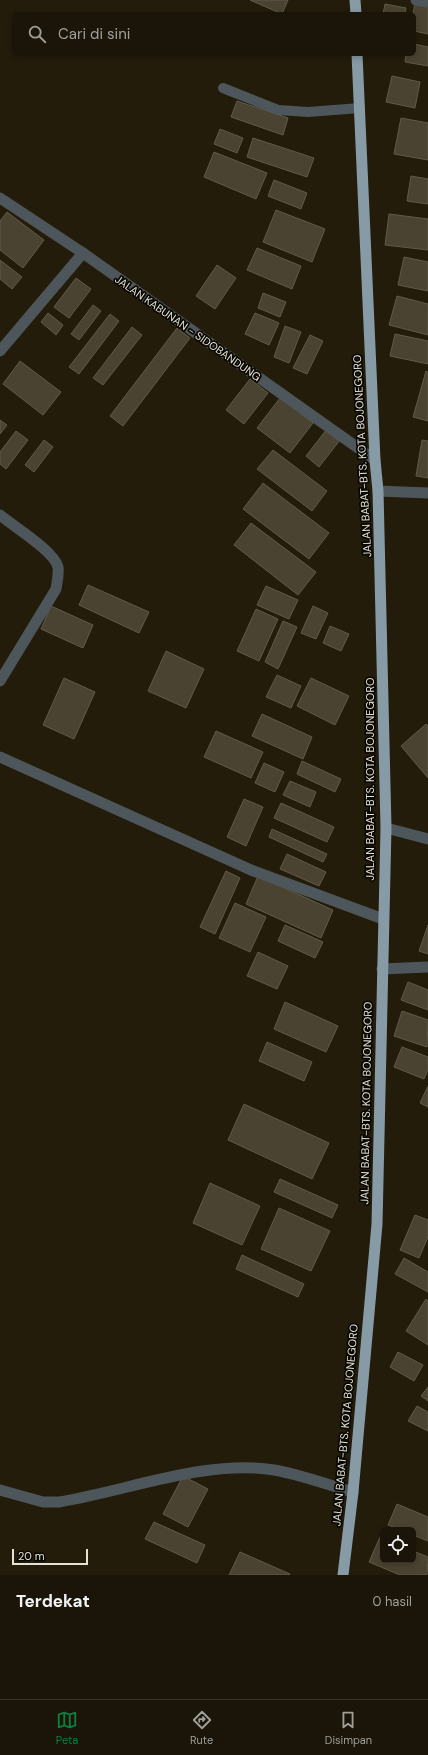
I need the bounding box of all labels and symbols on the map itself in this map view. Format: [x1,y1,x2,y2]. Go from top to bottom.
street label: JALAN KABUNAN - SIDOBANDUNG [112,272,264,384]
street label: JALAN BABAT-BTS. KOTA BOJONEGORO [350,354,374,558]
street label: JALAN BABAT-BTS. KOTA BOJONEGORO [363,678,377,880]
street label: JALAN BABAT-BTS. KOTA BOJONEGORO [357,1001,375,1205]
street label: JALAN BABAT-BTS. KOTA BOJONEGORO [329,1323,361,1527]
scale bar [12,1547,88,1566]

